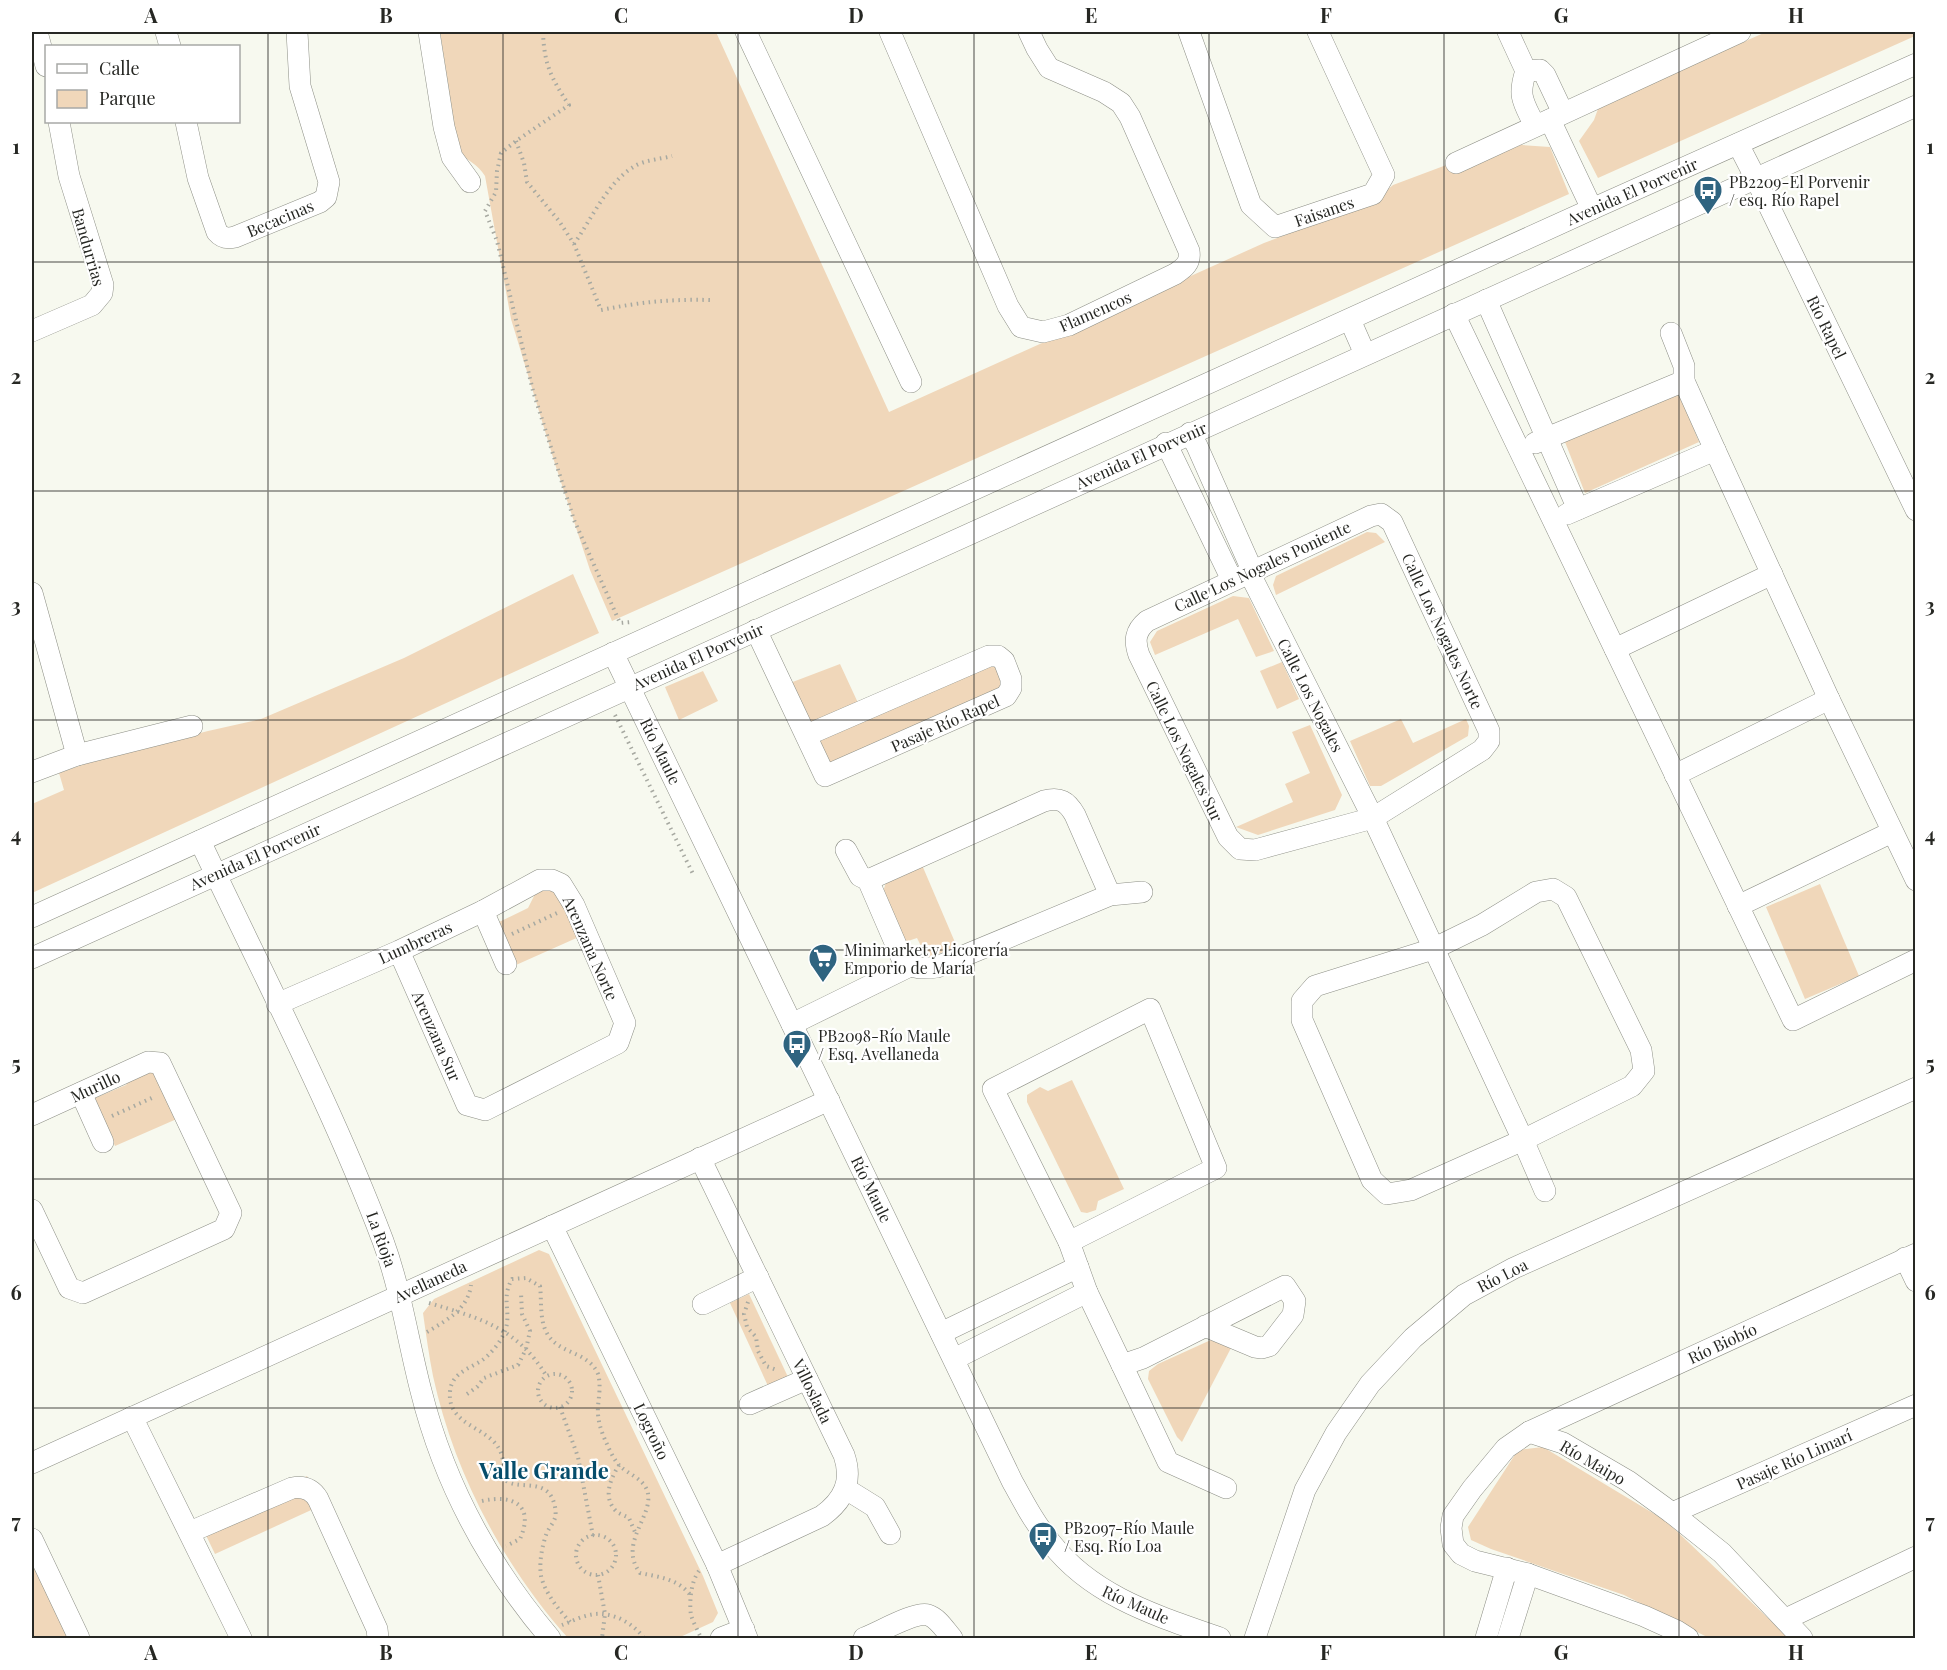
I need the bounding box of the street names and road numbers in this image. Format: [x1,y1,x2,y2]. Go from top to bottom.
street label: Avenida El Porvenir [1562,153,1701,230]
street label: Faisanes [1292,191,1356,231]
street label: Becacinas [243,194,317,242]
street label: Bandurrias [68,206,110,288]
street label: Flamencos [1056,286,1134,336]
street label: Río Rapel [1803,292,1852,363]
street label: Avenida El Porvenir [1071,417,1210,494]
street label: Calle Los Nogales Poniente [1170,516,1354,616]
street label: Calle Los Nogales Norte [1398,550,1488,712]
street label: Avenida El Porvenir [628,618,767,695]
street label: Calle Los Nogales [1273,635,1349,755]
street label: Calle Los Nogales Sur [1142,677,1228,825]
street label: Pasaje Río Rapel [887,689,1003,756]
street label: Río Maule [636,714,686,788]
street label: Avenida El Porvenir [185,818,324,895]
street label: Arenzana Norte [558,892,623,1003]
street label: Lumbreras [375,916,455,968]
street label: Arenzana Sur [407,987,466,1084]
street label: Murillo [67,1065,123,1107]
street label: Río Maule [847,1152,897,1226]
street label: La Rioja [362,1209,402,1270]
street label: Río Loa [1473,1253,1531,1297]
street label: Avellaneda [389,1255,470,1307]
street label: Río Biobío [1684,1318,1760,1368]
street label: Villoslada [788,1354,838,1427]
street label: Logroño [629,1399,675,1463]
street label: Pasaje Río Limarí [1733,1424,1855,1494]
street label: Río Maipo [1556,1435,1630,1489]
street label: Río Maule [1099,1580,1173,1628]

